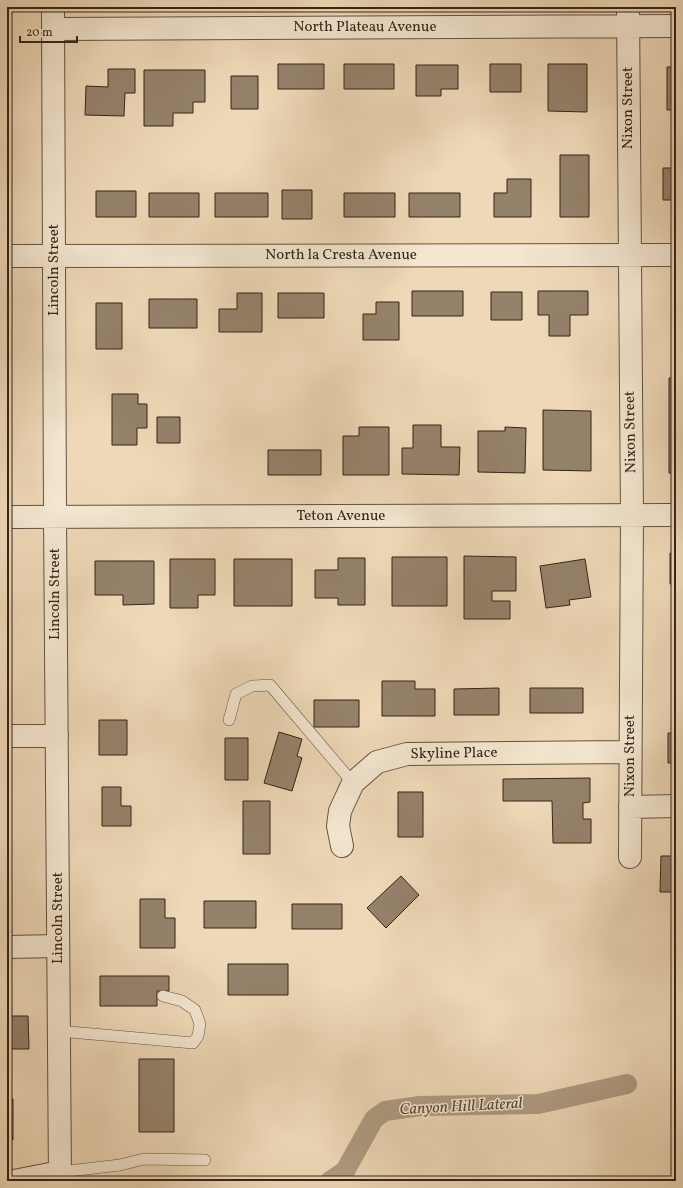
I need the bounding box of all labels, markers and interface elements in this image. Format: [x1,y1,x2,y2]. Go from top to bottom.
street label: North Plateau Avenue [293,17,437,38]
scale bar [20,18,77,44]
text: 20 m [26,25,53,41]
street label: Nixon Street [618,67,639,149]
street label: Lincoln Street [44,224,65,316]
street label: North la Cresta Avenue [265,245,417,266]
street label: Nixon Street [620,391,642,473]
street label: Teton Avenue [297,506,385,527]
street label: Lincoln Street [45,548,66,640]
street label: Nixon Street [620,715,641,797]
street label: Skyline Place [410,743,498,765]
street label: Lincoln Street [48,872,69,964]
water label: Canyon Hill Lateral [399,1093,523,1121]

